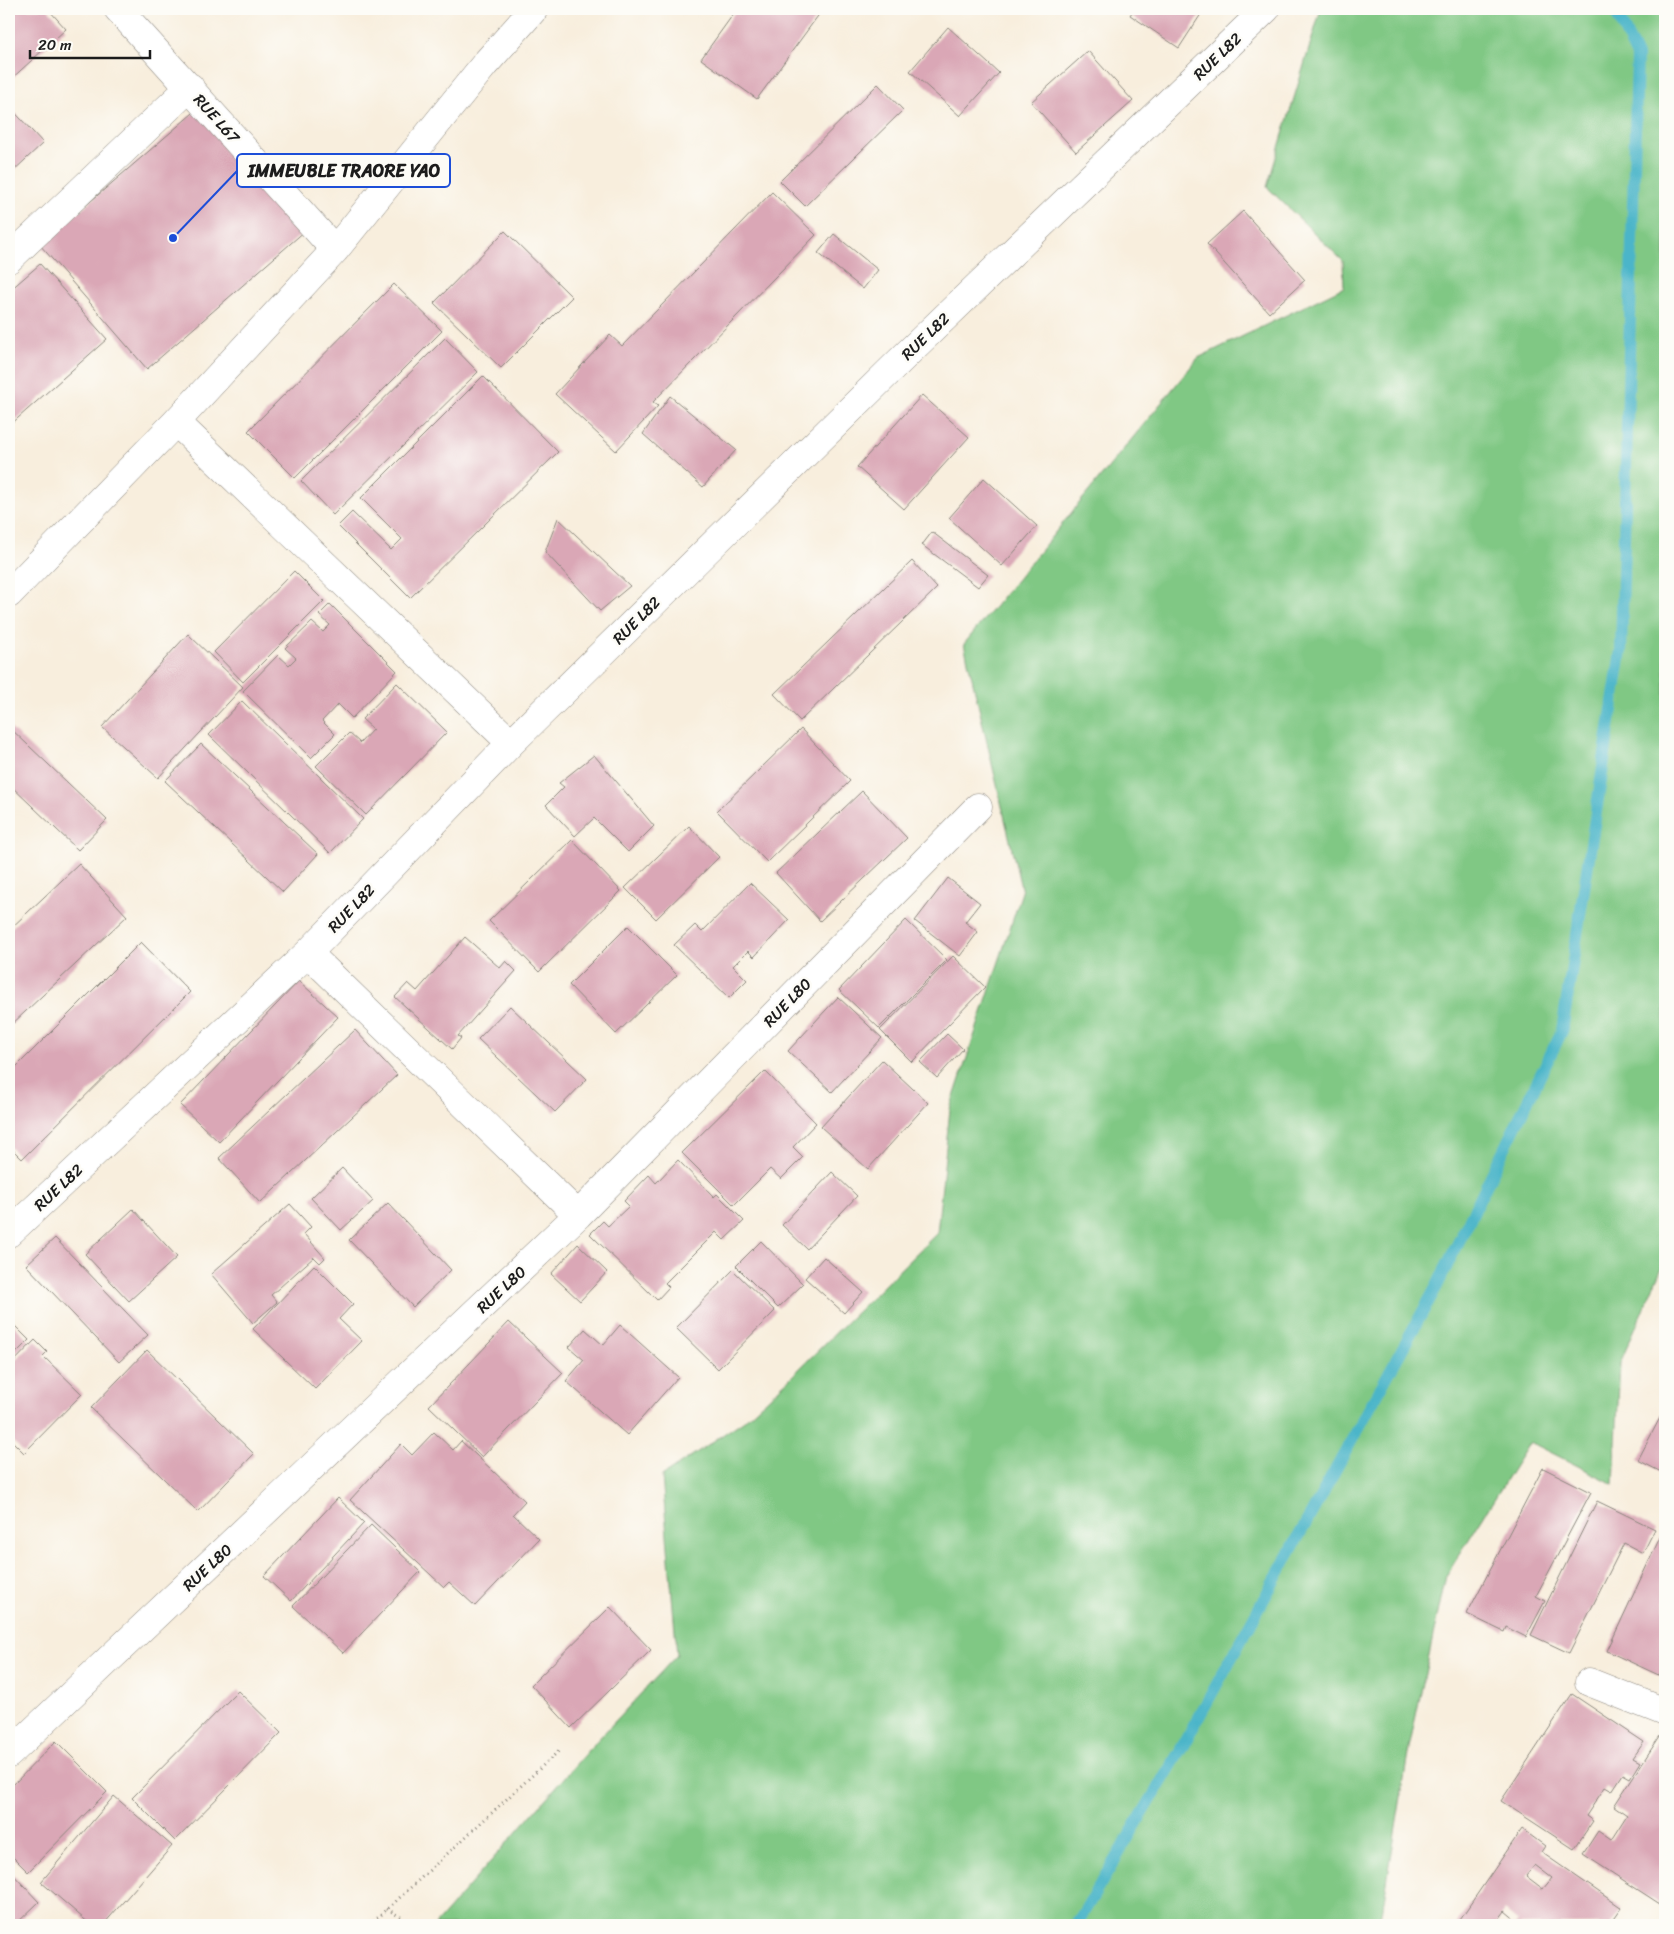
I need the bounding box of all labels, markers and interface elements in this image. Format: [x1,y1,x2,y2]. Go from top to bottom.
street label: RUE L82 [1186,25,1249,87]
scale bar [30,28,150,60]
text: 20 m [38,32,72,58]
street label: RUE L67 [186,87,248,151]
callout: IMMEUBLE TRAORE YAO [237,154,450,187]
text: IMMEUBLE TRAORE YAO [247,155,441,187]
street label: RUE L82 [894,305,957,367]
street label: RUE L82 [605,589,668,652]
street label: RUE L82 [320,877,382,940]
street label: RUE L80 [756,971,819,1034]
street label: RUE L82 [27,1156,90,1218]
street label: RUE L80 [469,1258,533,1321]
street label: RUE L80 [175,1536,239,1599]

